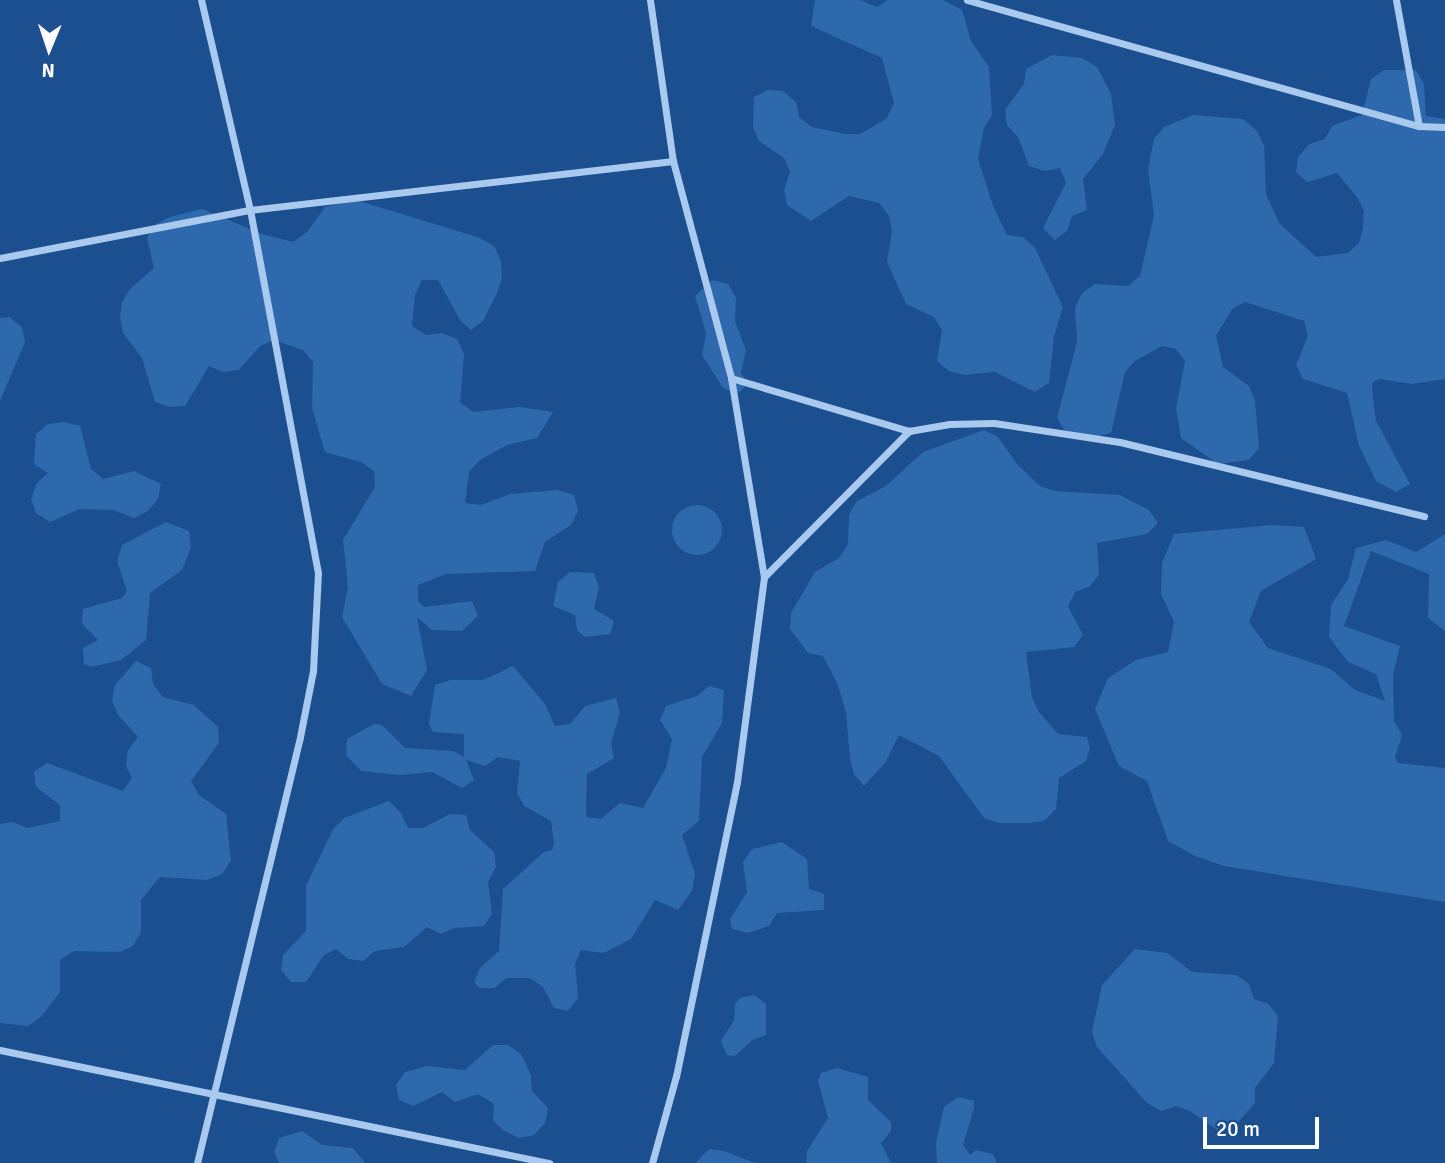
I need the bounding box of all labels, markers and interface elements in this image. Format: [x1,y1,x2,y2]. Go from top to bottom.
north arrow [14,14,84,84]
text: N [41,58,55,82]
scale bar [1207,1104,1322,1148]
text: 20 m [1216,1116,1260,1142]

